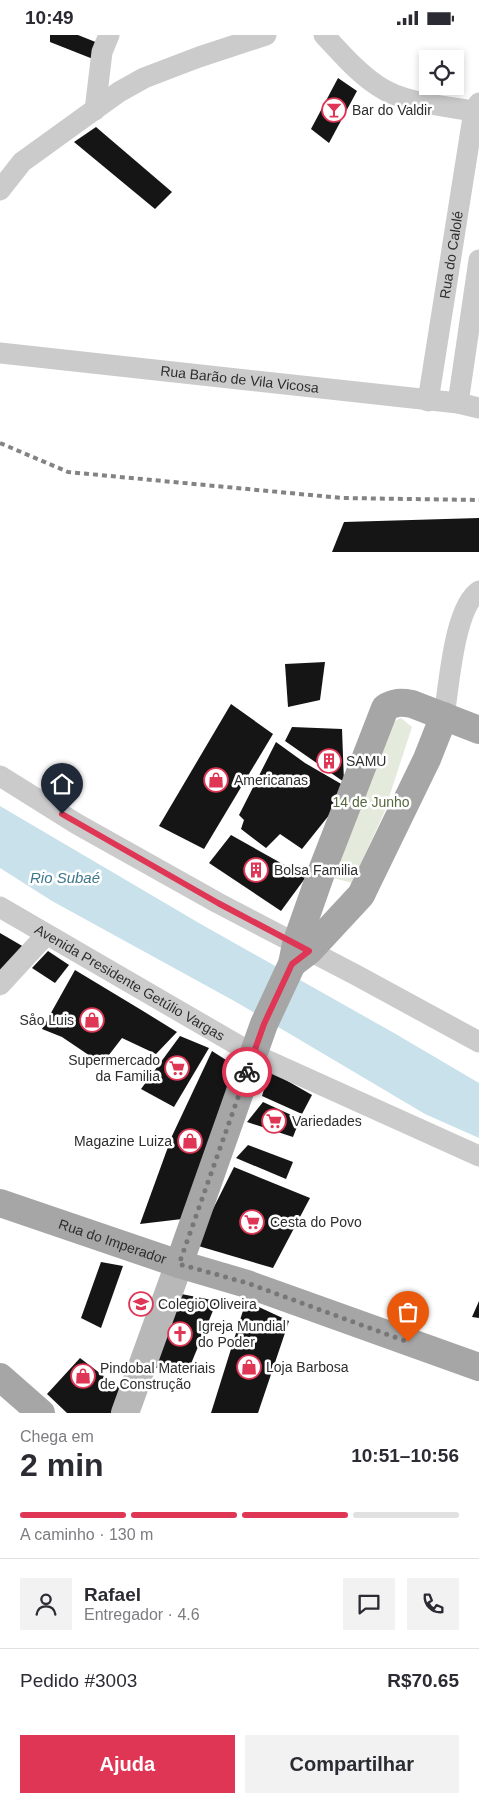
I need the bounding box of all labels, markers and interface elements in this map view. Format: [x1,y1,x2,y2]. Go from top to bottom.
text: 10:49 [25,7,74,28]
map controls [419,50,464,95]
button: locate [419,50,464,95]
bar icon: Bar do Valdir [321,97,347,123]
place label: Bar do Valdir [352,102,432,118]
street label: Rua do Calolé [436,209,466,300]
street label: Rua Barão de Vila Vicosa [160,363,320,396]
building icon: SAMU [316,748,342,774]
place label: SAMU [346,753,386,769]
pin [41,763,83,814]
shop icon: Americanas [203,767,229,793]
icon: home [48,770,76,798]
place label: Americanas [234,772,308,788]
park label: 14 de Junho [332,794,410,810]
building icon: Bolsa Familia [243,857,269,883]
place label: Bolsa Familia [274,862,358,878]
water label: Rio Subaé [30,869,100,886]
street label: Avenida Presidente Getúlio Vargas [32,921,227,1044]
shop icon: Såo Luis [79,1007,105,1033]
place label: Såo Luis [20,1012,74,1028]
courier [222,1047,272,1097]
place label: Supermercado da Familia [68,1052,160,1084]
supermarket icon: Supermercado da Familia [164,1055,190,1081]
icon: bike [233,1058,261,1086]
supermarket icon: Variedades [261,1108,287,1134]
place label: Variedades [292,1113,362,1129]
shop icon: Magazine Luiza [177,1128,203,1154]
place label: Magazine Luiza [74,1133,172,1149]
supermarket icon: Cesta do Povo [239,1209,265,1235]
place label: Cesta do Povo [270,1214,362,1230]
street label: Rua do Imperador [57,1216,169,1267]
school or university icon: Colegio Oliveira [128,1291,154,1317]
pin [387,1291,429,1342]
place label: Colegio Oliveira [158,1296,257,1312]
icon: bag [394,1298,422,1326]
place label: Igreja Mundial do Poder [198,1318,286,1350]
church icon: Igreja Mundial do Poder [167,1321,193,1347]
shop icon: Loja Barbosa [236,1354,262,1380]
place label: Loja Barbosa [266,1359,349,1375]
place label: Pindobal Materiais de Construção [100,1360,215,1392]
shop icon: Pindobal Materiais de Construção [70,1363,96,1389]
text: Chega em [20,1428,94,1445]
text: 10:51–10:56 [351,1445,459,1466]
text: 2 min [20,1447,104,1483]
text: A caminho · 130 m [20,1526,153,1543]
button: person [20,1578,72,1630]
button: chat [343,1578,395,1630]
button: phone [407,1578,459,1630]
text: Rafael [84,1584,141,1605]
text: Entregador · 4.6 [84,1606,200,1623]
text: Pedido #3003 [20,1670,137,1691]
text: R$70.65 [387,1670,459,1691]
button: Ajuda [20,1735,235,1793]
button: Compartilhar [245,1735,459,1793]

